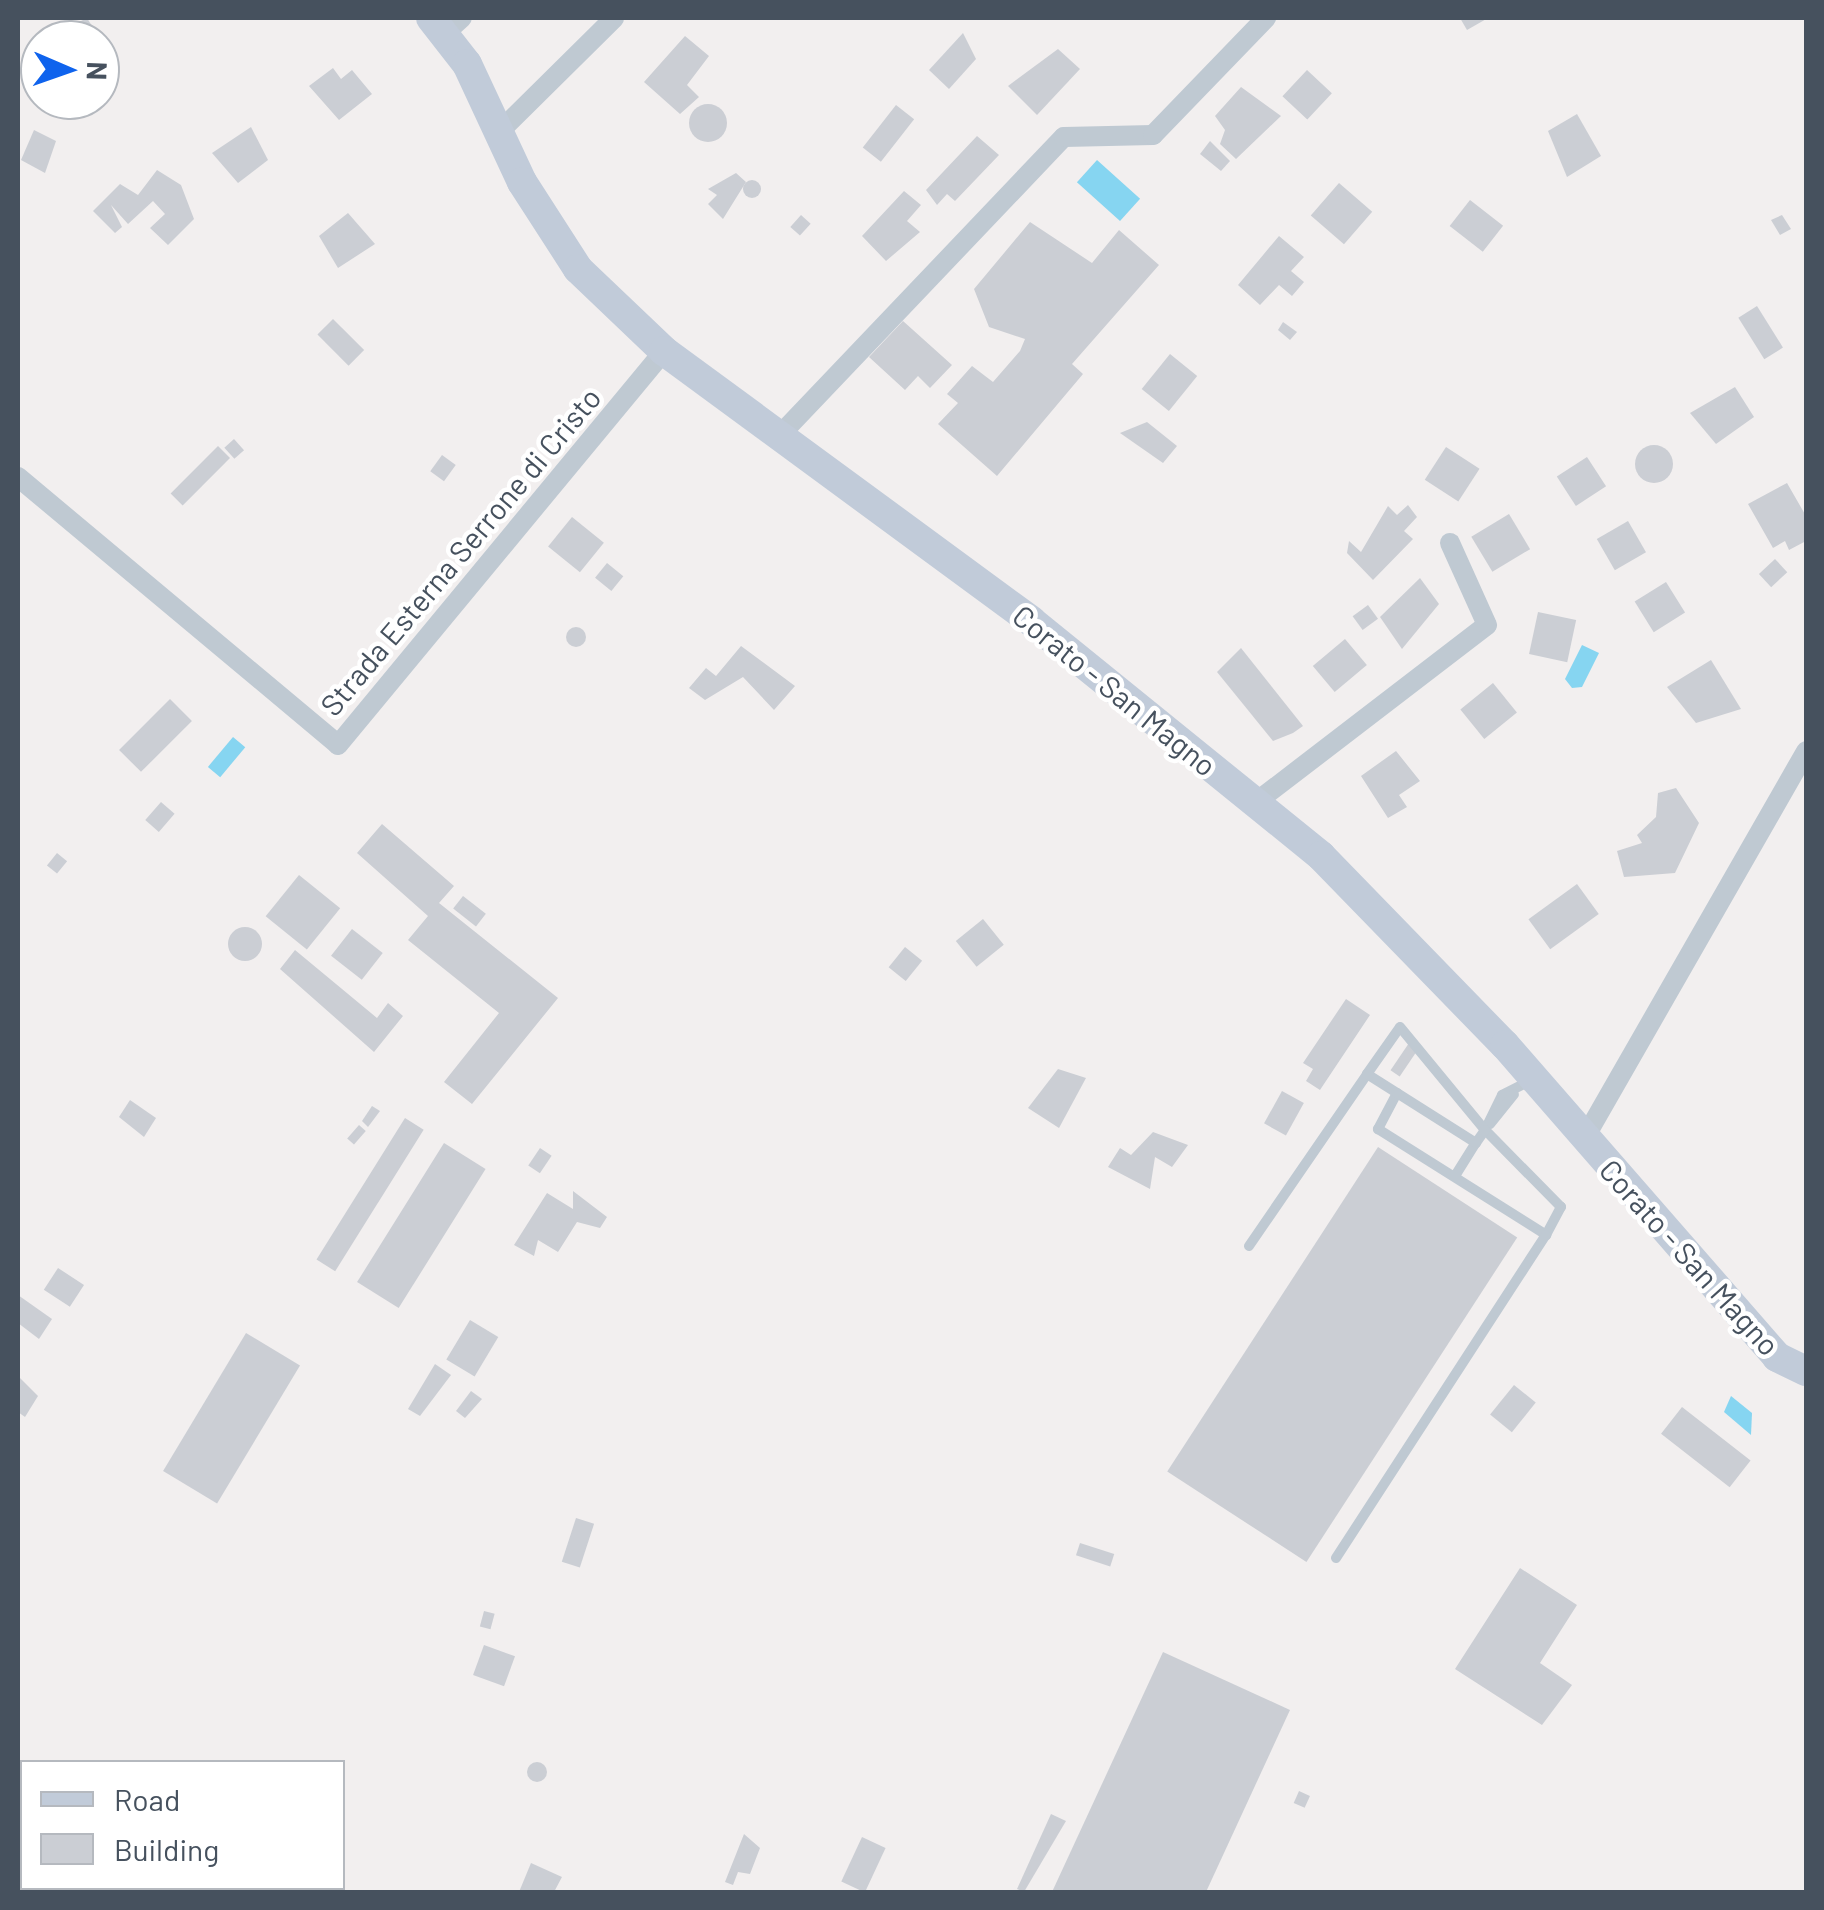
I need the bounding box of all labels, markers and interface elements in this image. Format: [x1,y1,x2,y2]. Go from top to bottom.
north arrow [20,20,120,120]
text: N [81,61,115,81]
street label: Strada Esterna Serrone di Cristo [312,380,608,722]
street label: Corato - San Magno [1006,597,1224,783]
street label: Corato - San Magno [1593,1152,1787,1362]
legend [20,1760,345,1890]
text: Road [114,1781,180,1817]
text: Building [114,1831,219,1867]

